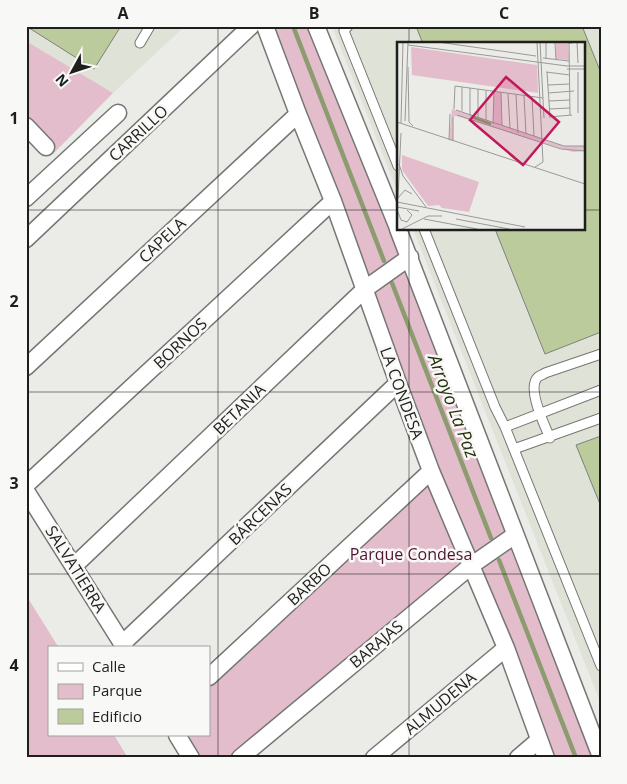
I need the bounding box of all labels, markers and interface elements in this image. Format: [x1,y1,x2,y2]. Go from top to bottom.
text: A [117,2,129,24]
text: B [309,2,319,24]
text: C [499,2,509,24]
inset map [397,42,584,230]
north arrow [48,48,98,98]
text: N [51,70,73,91]
street label: CARRILLO [104,100,172,166]
text: 1 [9,107,19,129]
street label: CAPELA [134,212,191,268]
text: 2 [9,290,19,312]
street label: BORNOS [148,312,212,374]
street label: LA CONDESA [375,344,429,443]
water label: Arroyo La Paz [422,349,485,461]
street label: BETANIA [208,378,271,439]
text: 3 [9,472,19,494]
street label: BÁRCENAS [224,478,297,550]
street label: SALVATIERRA [40,521,112,618]
park label: Parque Condesa [350,543,472,565]
street label: BARBO [282,558,336,610]
street label: BARAJAS [345,615,408,673]
legend [48,646,210,736]
text: 4 [9,654,19,676]
text: Calle [92,656,126,676]
street label: ALMUDENA [400,666,481,739]
text: Parque [92,680,142,700]
text: Edificio [92,706,142,726]

